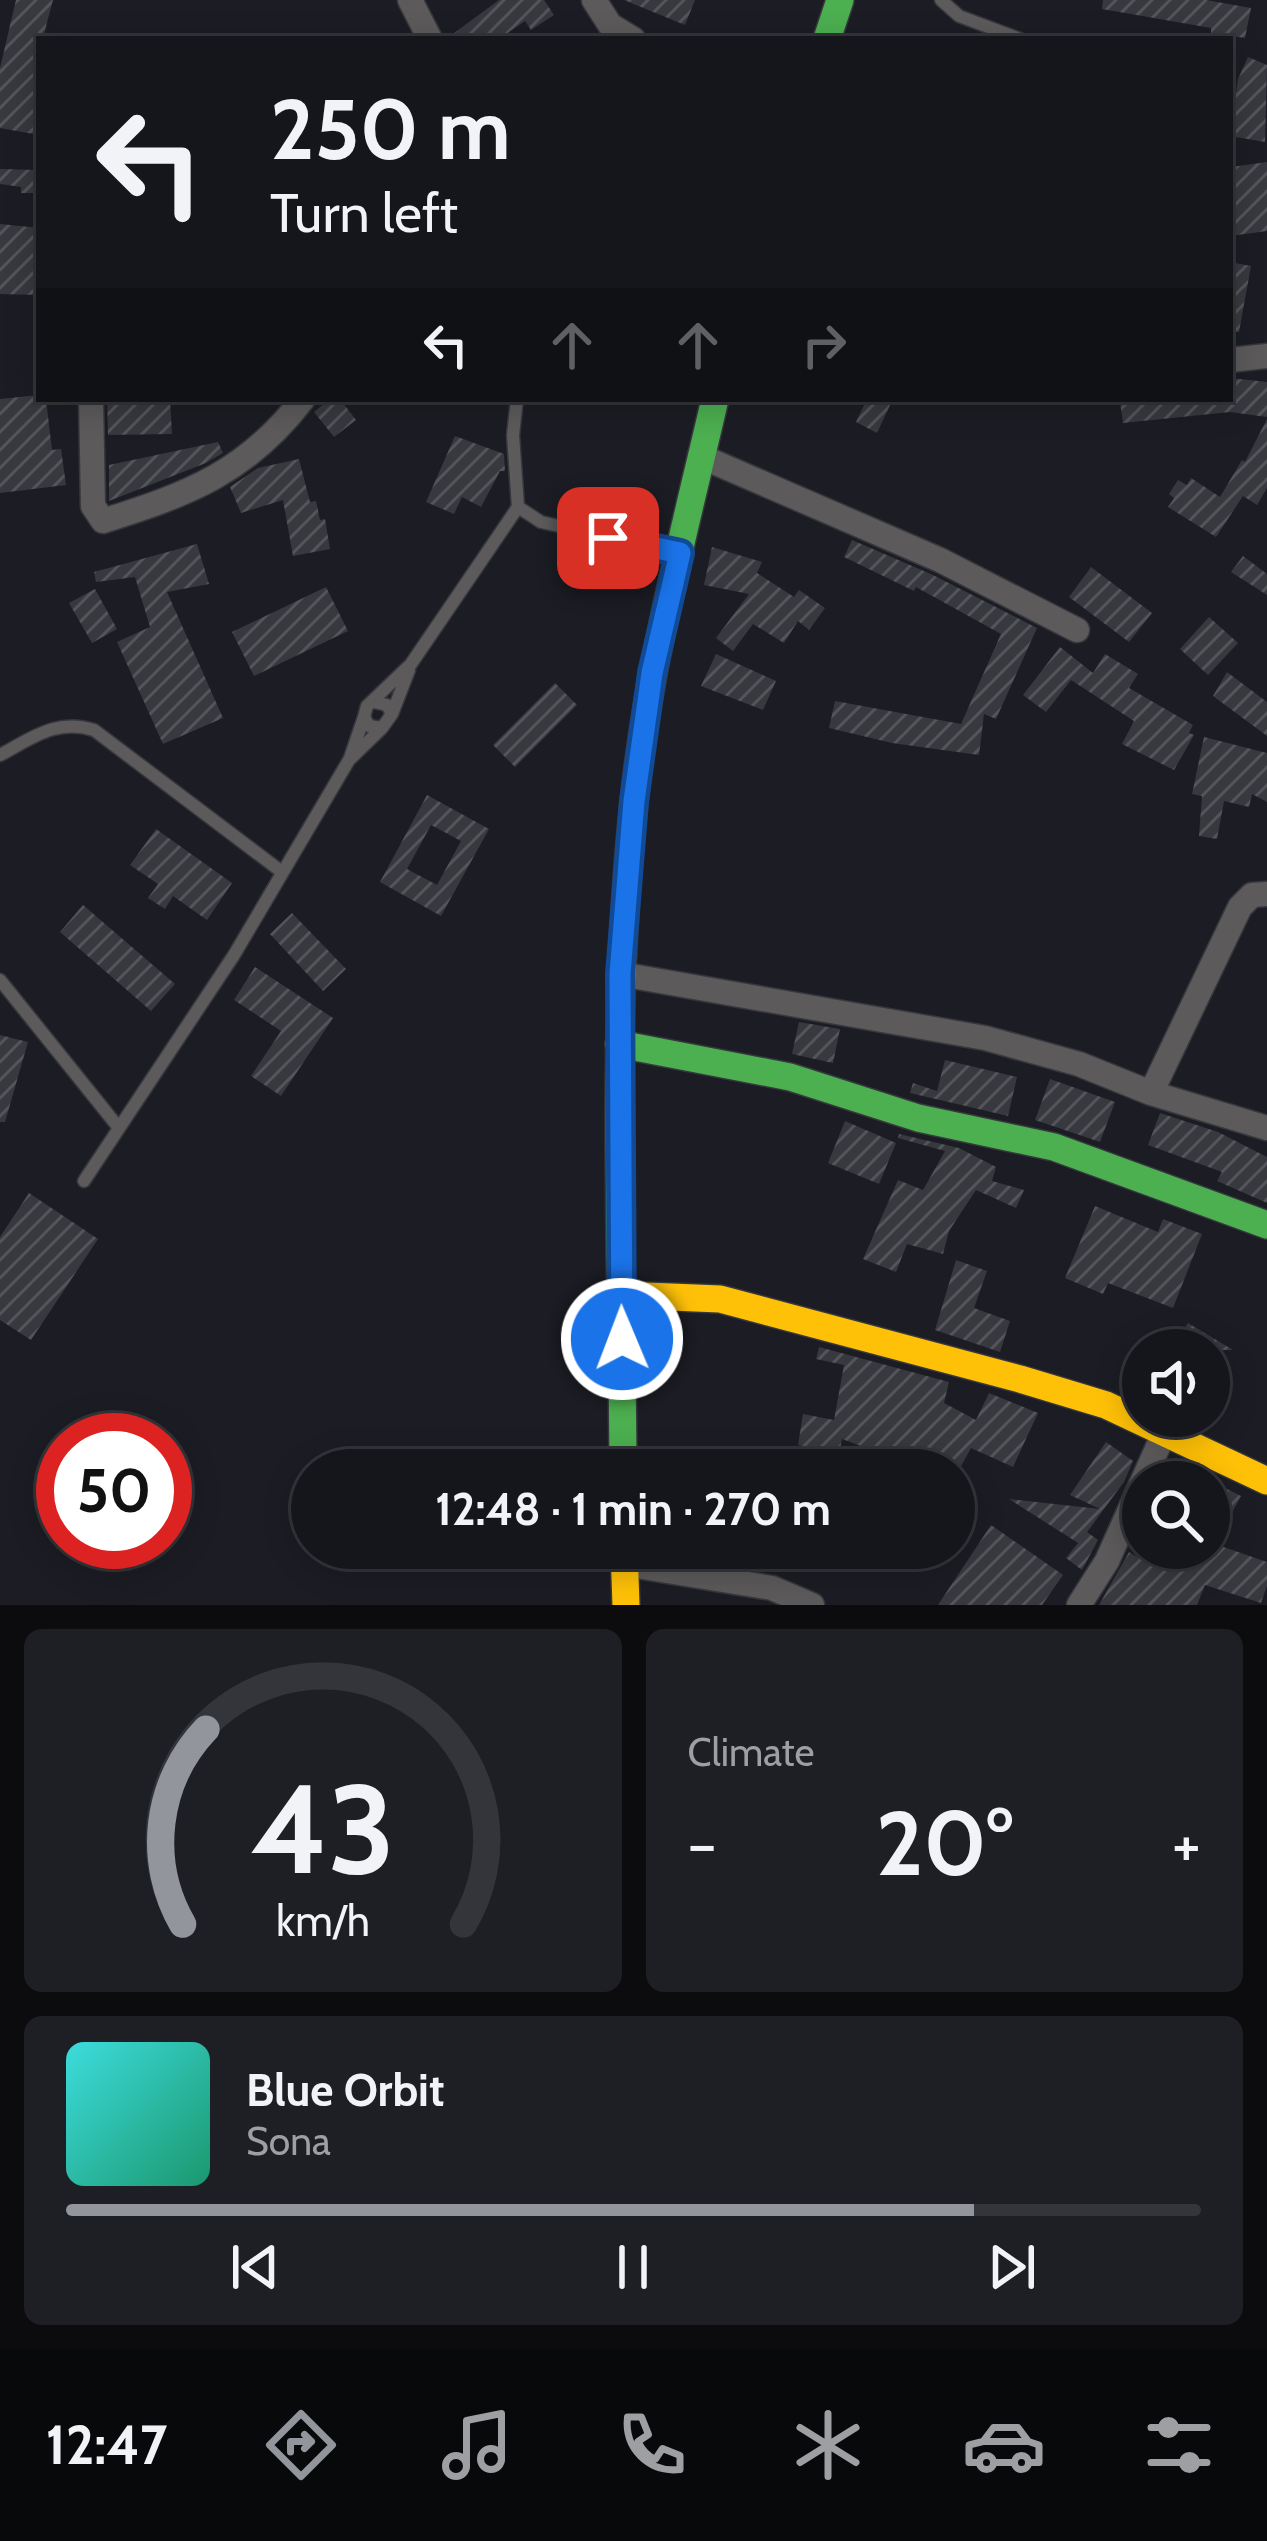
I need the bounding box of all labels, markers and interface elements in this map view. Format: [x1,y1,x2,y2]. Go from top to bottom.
text: 250 m [270,78,511,180]
icon: left [72,84,228,240]
text: Turn left [270,180,458,246]
icon: left [413,312,479,378]
icon: ahead [539,312,605,378]
icon: ahead [665,312,731,378]
icon: right [791,312,857,378]
pin [557,487,659,589]
icon: arrive [575,505,641,571]
position arrow [559,1276,685,1402]
map controls [1122,1329,1230,1569]
button: sound [1122,1329,1230,1437]
speed limit sign: 50 [36,1413,192,1569]
button: search [1122,1461,1230,1569]
text: 12:48 · 1 min · 270 m [435,1482,831,1536]
text: Climate [688,1728,814,1776]
text: 43 [250,1753,395,1904]
text: 20° [876,1788,1013,1898]
text: − [688,1803,717,1884]
text: + [1172,1803,1201,1884]
text: km/h [276,1894,370,1946]
text: Blue Orbit [246,2063,444,2117]
text: Sona [246,2117,331,2165]
icon: previous [222,2234,288,2300]
icon: pause [600,2234,666,2300]
icon: next [979,2234,1045,2300]
icon: directions [259,2403,343,2487]
icon: music [435,2403,519,2487]
icon: phone [610,2403,694,2487]
icon: climate [786,2403,870,2487]
icon: car [962,2403,1046,2487]
icon: filters [1137,2403,1221,2487]
text: 12:47 [46,2412,167,2478]

